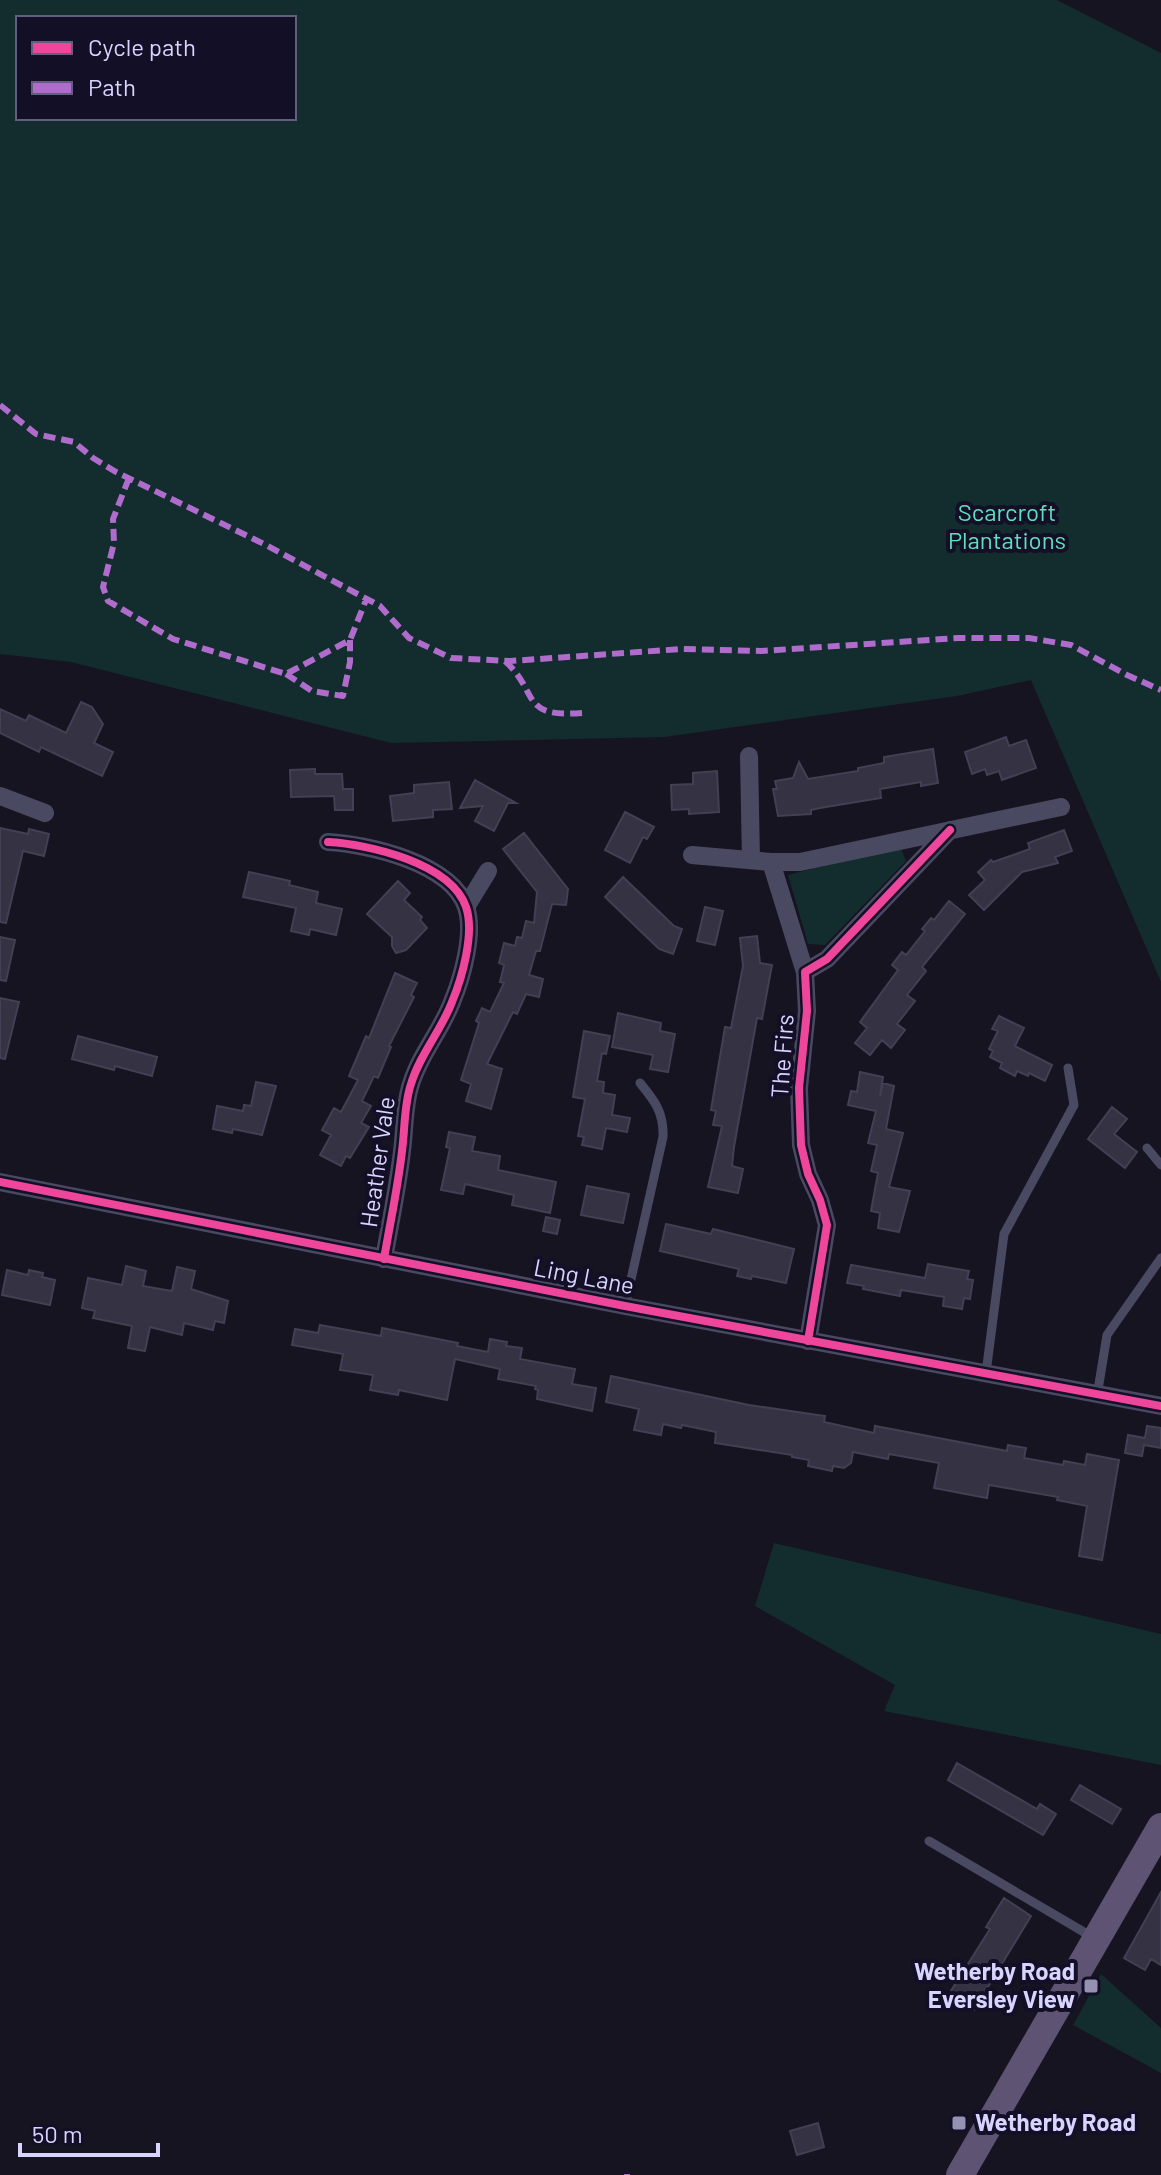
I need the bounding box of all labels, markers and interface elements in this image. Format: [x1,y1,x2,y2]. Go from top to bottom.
legend [16,16,296,120]
text: Cycle path [88,32,196,61]
text: Path [88,72,136,101]
park label: Scarcroft Plantations [948,497,1066,554]
street label: The Firs [764,1013,799,1099]
street label: Heather Vale [353,1094,400,1229]
street label: Ling Lane [532,1252,637,1299]
place label: Wetherby Road Eversley View [914,1956,1075,2013]
marker: Wetherby Road Eversley View [1082,1977,1100,1995]
scale bar [20,2107,158,2157]
place label: Wetherby Road [975,2107,1136,2136]
marker: Wetherby Road [950,2114,968,2132]
text: 50 m [32,2119,83,2148]

